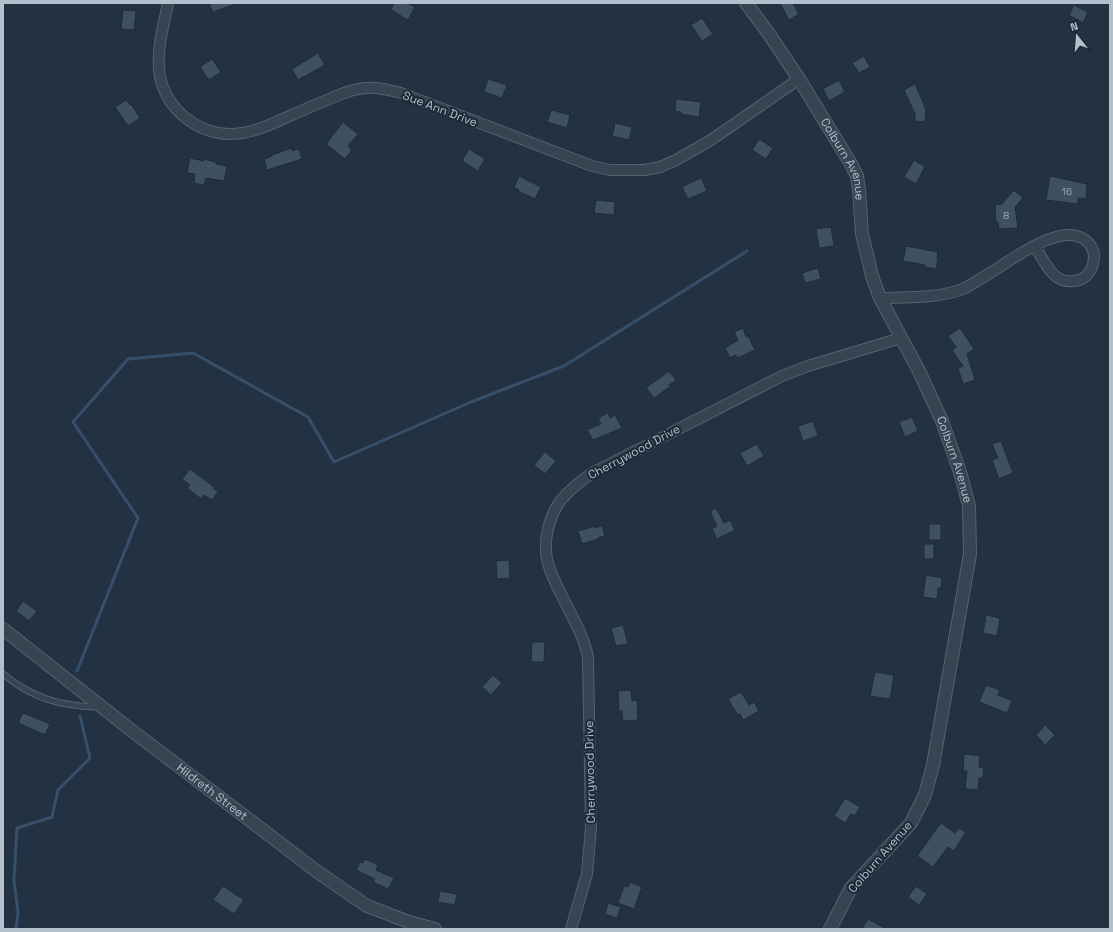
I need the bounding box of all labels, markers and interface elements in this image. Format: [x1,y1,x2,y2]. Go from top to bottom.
north arrow [1057,16,1097,56]
text: N [1069,19,1080,34]
street label: Sue Ann Drive [400,87,480,131]
street label: Colburn Avenue [817,115,868,201]
house number: 16 [1062,185,1072,198]
house number: 8 [1003,209,1009,222]
street label: Colburn Avenue [933,413,976,505]
street label: Cherrywood Drive [585,421,683,483]
street label: Cherrywood Drive [581,721,599,823]
street label: Hildreth Street [173,760,251,824]
street label: Colburn Avenue [844,818,916,896]

